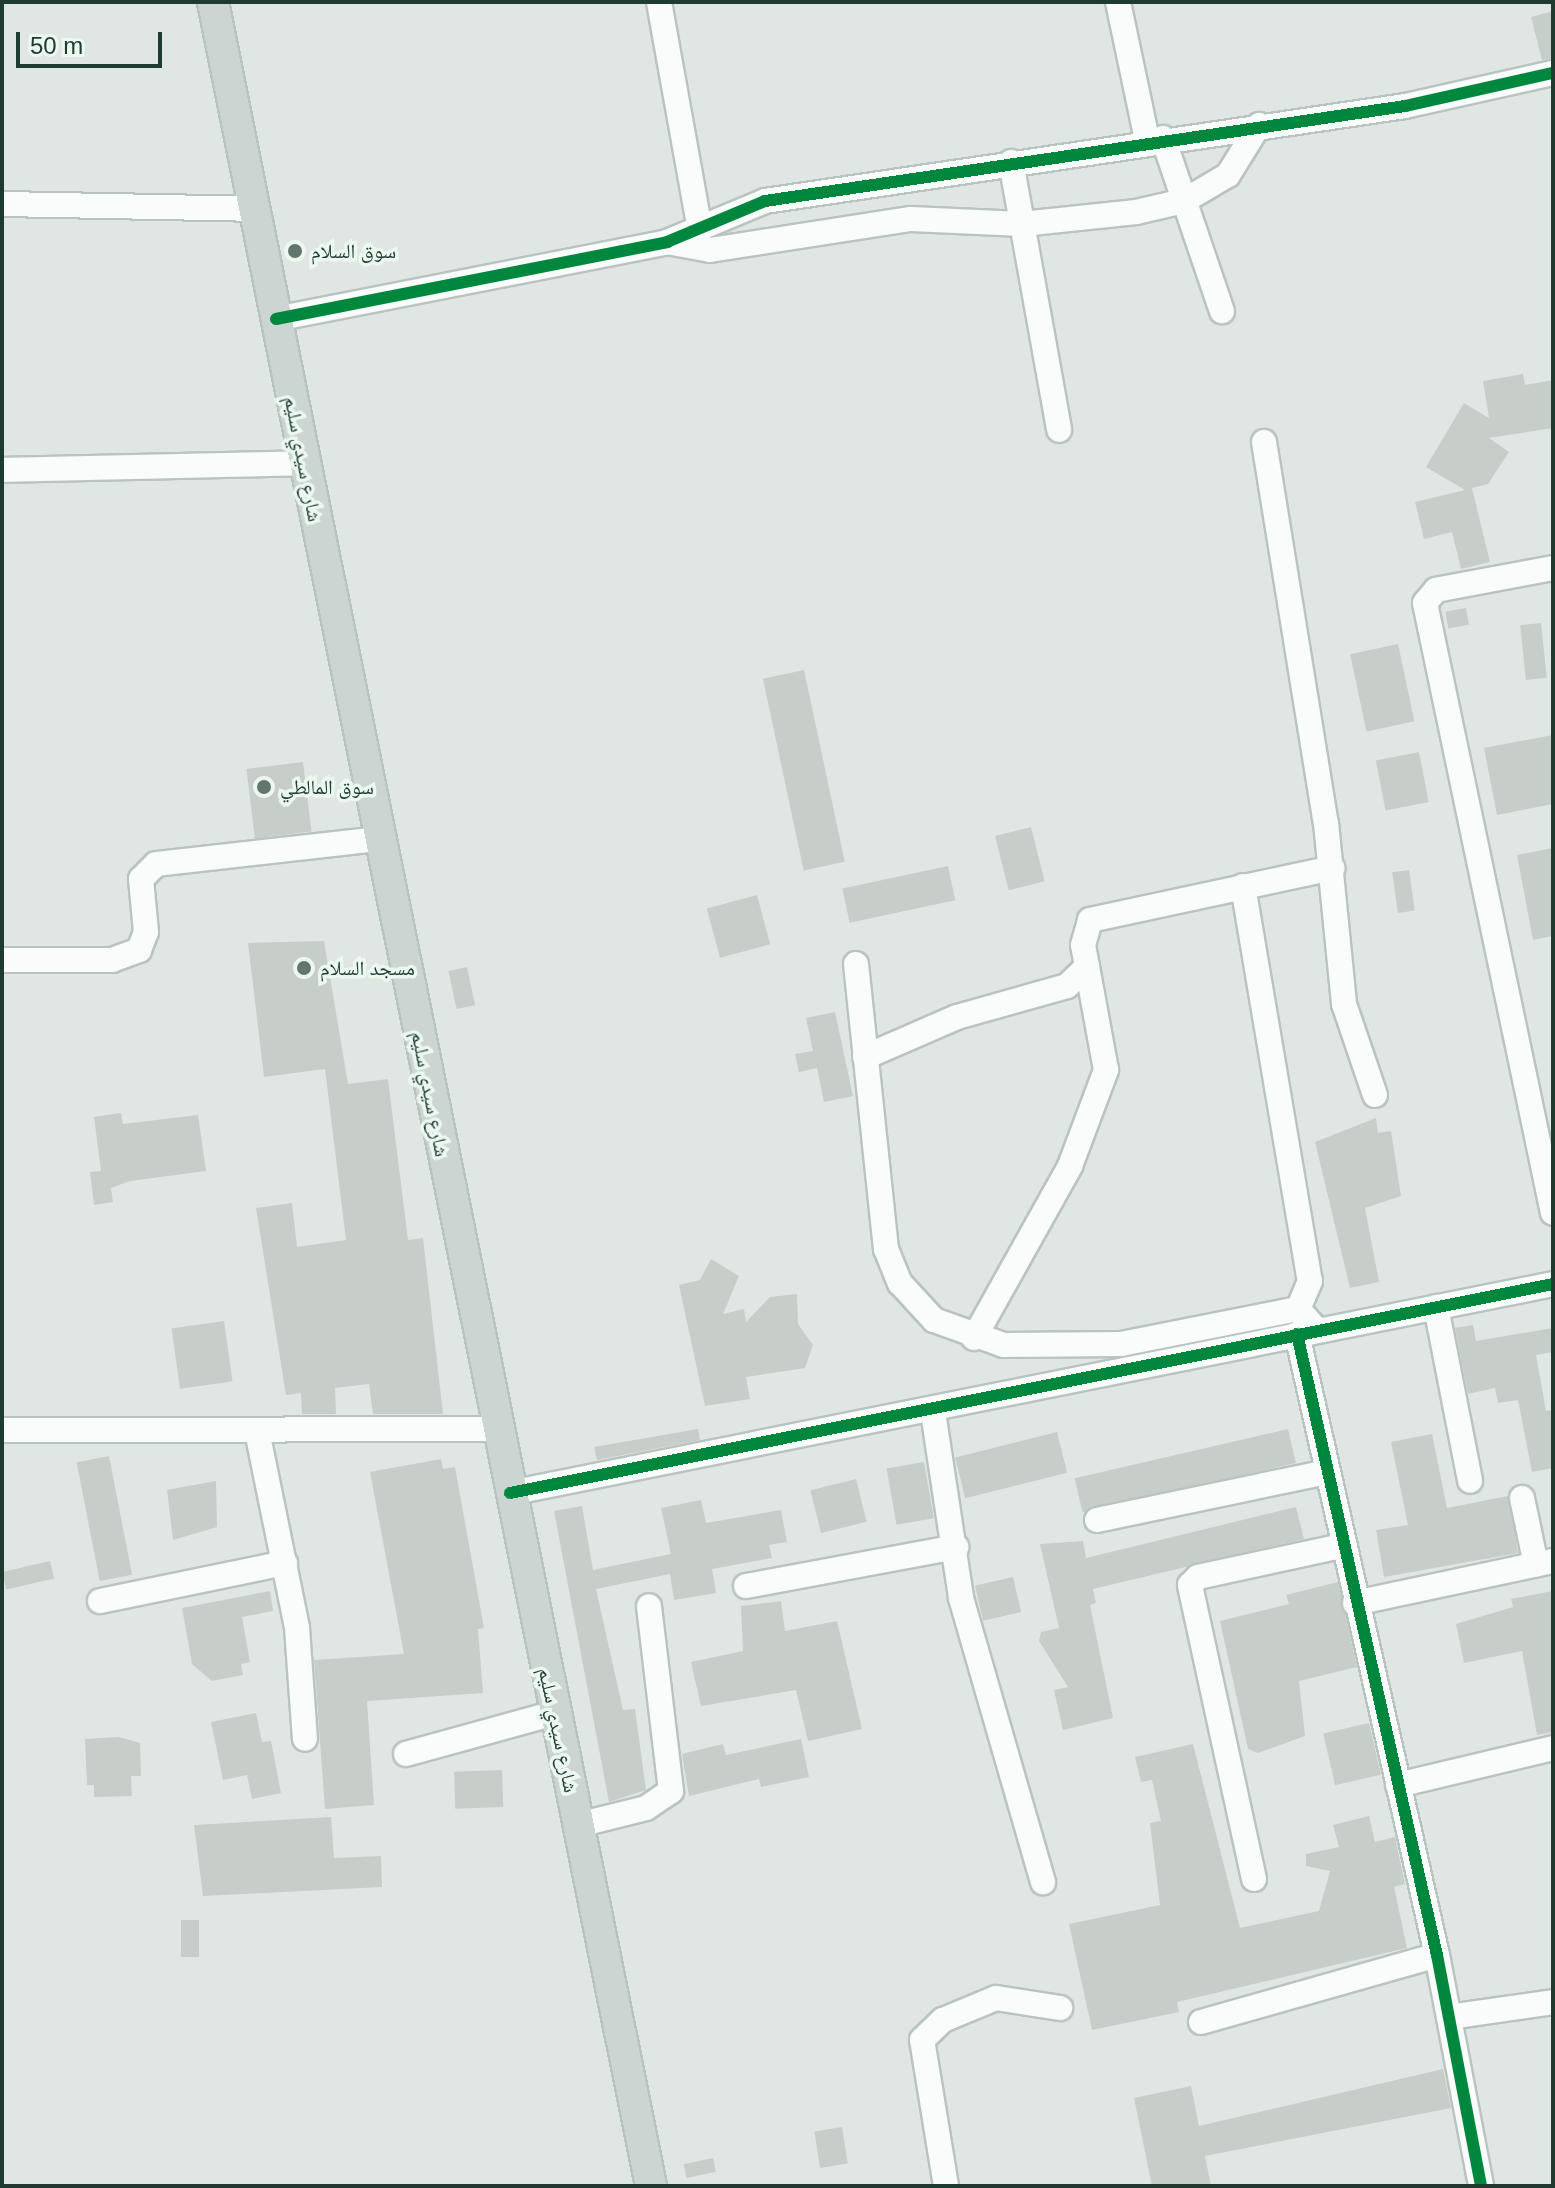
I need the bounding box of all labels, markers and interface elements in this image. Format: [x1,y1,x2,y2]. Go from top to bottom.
scale bar [20,16,166,66]
text: 50 m [30,32,83,59]
place label: سوق السلام [311,239,396,263]
marker: سوق السلام [286,242,304,260]
street label: شارع سيدي سليم [279,394,327,524]
place label: سوق المالطي [280,775,374,799]
marker: سوق المالطي [255,778,273,796]
place label: مسجد السلام [320,956,415,980]
marker: مسجد السلام [295,959,313,977]
street label: شارع سيدي سليم [406,1029,454,1159]
street label: شارع سيدي سليم [533,1665,583,1795]

